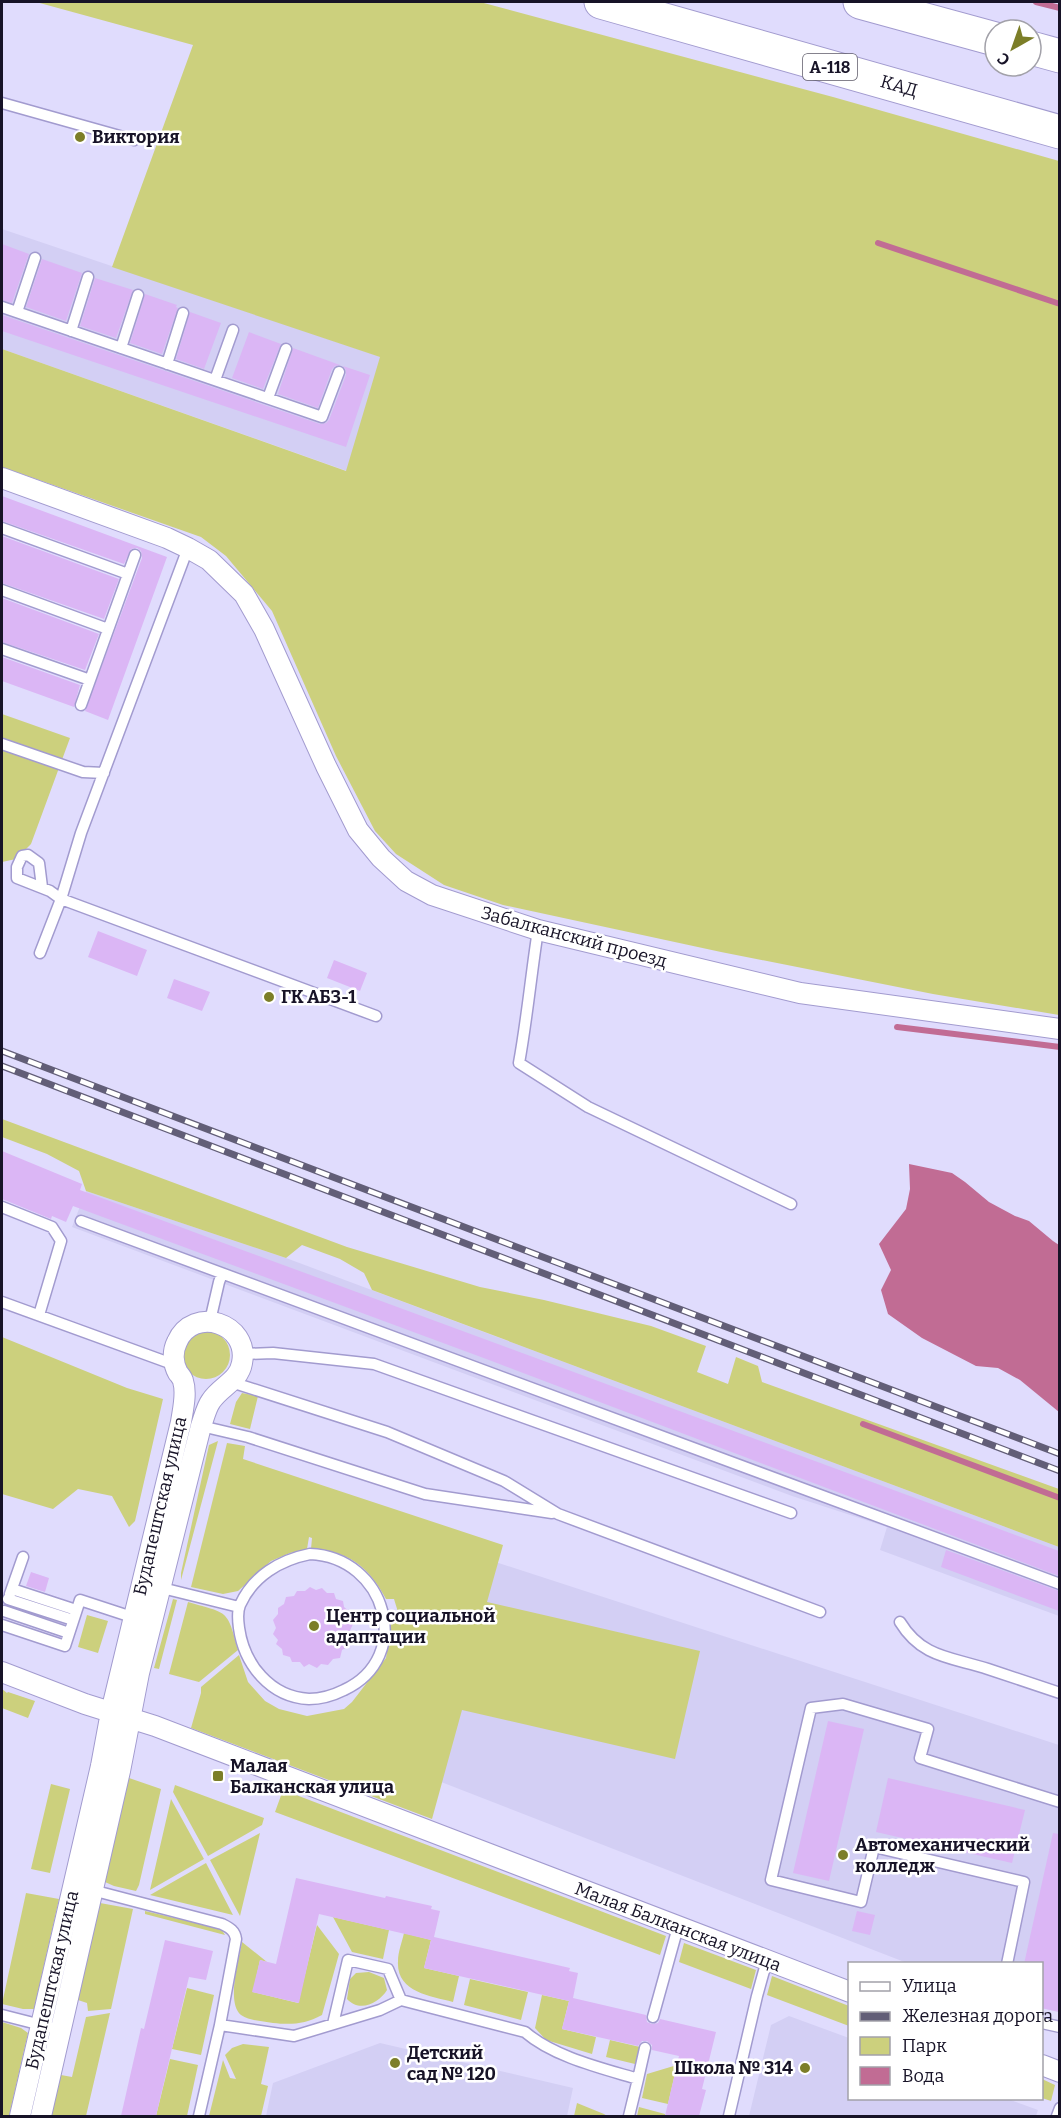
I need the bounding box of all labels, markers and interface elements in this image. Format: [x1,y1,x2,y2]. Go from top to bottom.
north arrow [983,18,1043,78]
text: С [994,49,1014,70]
road number: А-118 [803,54,857,80]
street label: КАД [878,70,920,102]
place label: Виктория [92,126,180,148]
marker: Виктория [73,130,87,144]
street label: Забалканский проезд [479,902,670,972]
place label: ГК АБЗ-1 [281,986,356,1008]
marker: ГК АБЗ-1 [262,990,276,1004]
street label: Будапештская улица [129,1414,191,1598]
place label: Центр социальной адаптации [326,1605,495,1648]
marker: Центр социальной адаптации [307,1619,321,1633]
place label: Малая Балканская улица [230,1755,394,1798]
marker: Малая Балканская улица [211,1769,225,1783]
place label: Автомеханический колледж [855,1834,1030,1877]
marker: Автомеханический колледж [836,1848,850,1862]
street label: Малая Балканская улица [572,1877,784,1977]
street label: Будапештская улица [21,1888,83,2072]
legend [848,1962,1043,2100]
text: Улица [902,1975,957,1997]
text: Железная дорога [902,2005,1053,2027]
text: Парк [902,2035,947,2057]
place label: Детский сад № 120 [407,2042,496,2085]
marker: Детский сад № 120 [388,2056,402,2070]
place label: Школа № 314 [674,2057,793,2079]
marker: Школа № 314 [798,2061,812,2075]
text: Вода [902,2065,944,2087]

